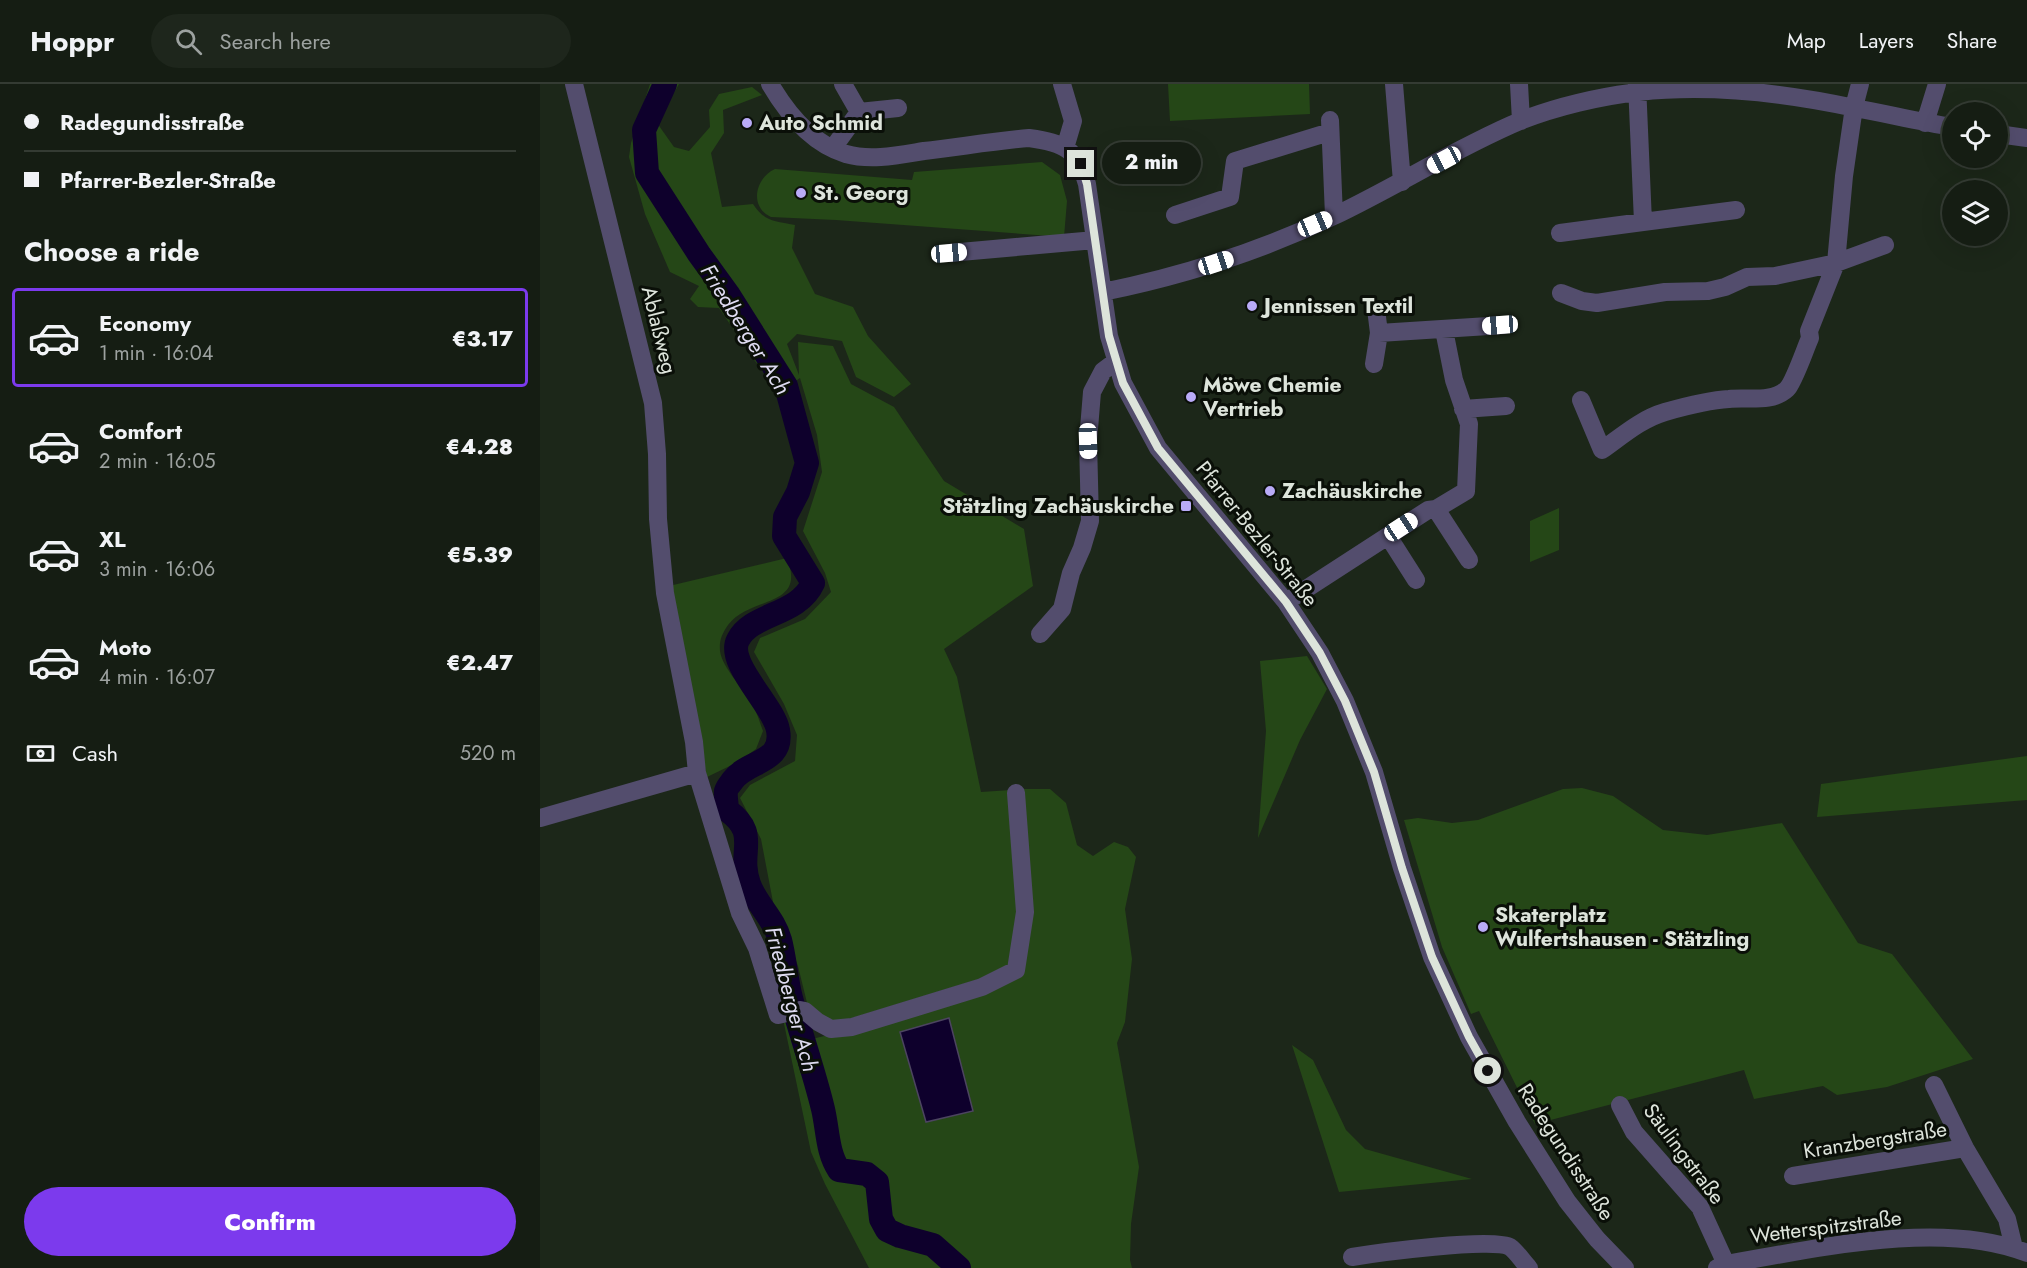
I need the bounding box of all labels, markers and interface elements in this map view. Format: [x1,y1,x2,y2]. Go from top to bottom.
search box [151,14,571,68]
text: Hoppr [30,21,115,62]
icon: search [172,25,205,58]
text: Search here [220,25,331,57]
text: Map [1787,26,1826,56]
text: Layers [1859,26,1914,56]
text: Share [1947,26,1997,56]
map controls [1942,102,2008,246]
button: locate [1942,102,2008,168]
text: Radegundisstraße [60,106,244,138]
place label: Auto Schmid [758,108,883,138]
marker: Auto Schmid [740,116,754,130]
callout: 2 min [1102,143,1201,185]
car [1424,144,1464,176]
text: 2 min [1125,148,1178,177]
route end [1067,150,1094,177]
text: Pfarrer-Bezler-Straße [60,164,276,196]
place label: St. Georg [813,178,909,208]
button: layers [1942,180,2008,246]
marker: St. Georg [794,186,808,200]
car [1295,209,1335,239]
text: Choose a ride [24,232,199,271]
car [930,242,968,264]
car [1196,249,1236,277]
water label: Friedberger Ach [693,257,799,401]
street label: Ablaßweg [634,283,684,377]
place label: Jennissen Textil [1260,291,1413,321]
marker: Jennissen Textil [1245,299,1259,313]
text: Economy [99,307,191,339]
icon: car [27,311,81,365]
car [1481,315,1519,335]
text: €3.17 [452,322,513,354]
text: 1 min · 16:04 [99,339,213,368]
place label: Möwe Chemie Vertrieb [1202,370,1342,424]
marker: Möwe Chemie Vertrieb [1184,390,1198,404]
text: Comfort [99,415,182,447]
icon: car [27,419,81,473]
car [1078,423,1098,459]
text: €4.28 [445,430,513,462]
text: 2 min · 16:05 [99,447,215,476]
street label: Pfarrer-Bezler-Straße [1189,455,1325,613]
place label: Zachäuskirche [1282,476,1422,506]
marker: Zachäuskirche [1263,484,1277,498]
place label: Stätzling Zachäuskirche [942,491,1174,521]
marker: Stätzling Zachäuskirche [1179,499,1193,513]
car [1381,510,1421,544]
text: XL [99,523,126,555]
icon: car [27,527,81,581]
text: €5.39 [447,538,513,570]
text: 3 min · 16:06 [99,555,215,584]
text: Moto [99,631,152,663]
icon: car [27,635,81,689]
text: €2.47 [446,646,513,678]
text: 4 min · 16:07 [99,663,215,692]
icon: cash [24,737,57,770]
text: Cash [72,737,118,769]
text: 520 m [460,739,516,768]
place label: Skaterplatz Wulfertshausen - Stätzling [1495,900,1749,954]
marker: Skaterplatz Wulfertshausen - Stätzling [1476,920,1490,934]
water label: Friedberger Ach [757,923,827,1075]
route start [1474,1057,1501,1084]
street label: Radegundisstraße [1510,1078,1622,1227]
street label: Säulingstraße [1636,1097,1732,1211]
street label: Kranzbergstraße [1801,1114,1949,1166]
button: Confirm [24,1187,516,1256]
street label: Wetterspitzstraße [1749,1203,1903,1251]

